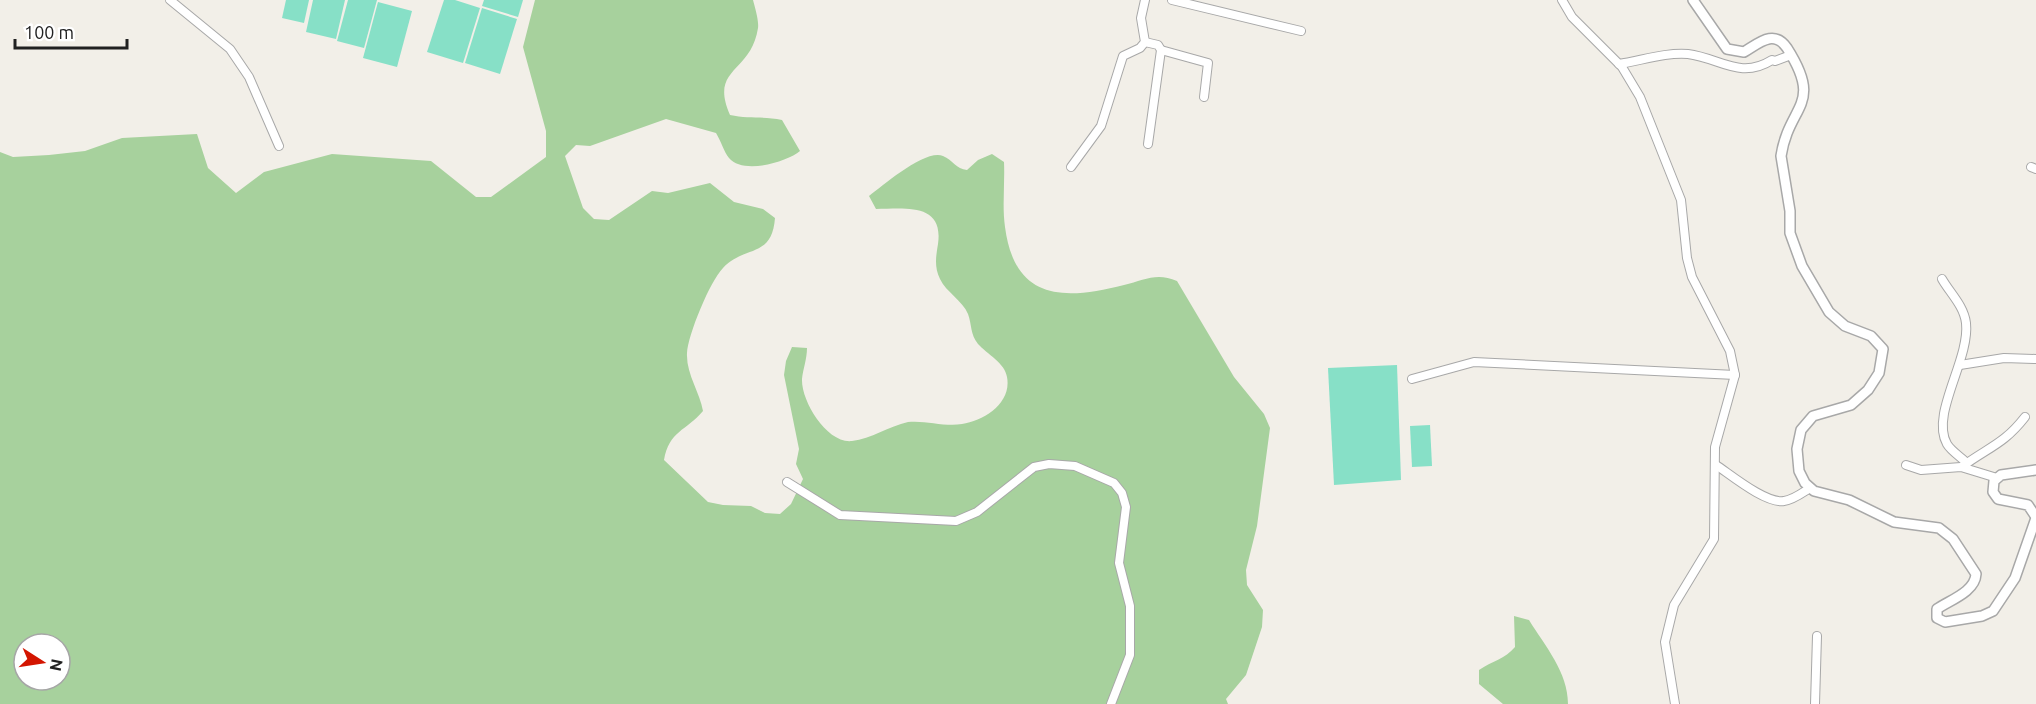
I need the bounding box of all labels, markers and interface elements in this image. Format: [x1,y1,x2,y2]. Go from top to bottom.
scale bar [15,12,128,50]
text: 100 m [24,22,74,42]
north arrow [12,632,72,692]
text: N [47,657,67,673]

